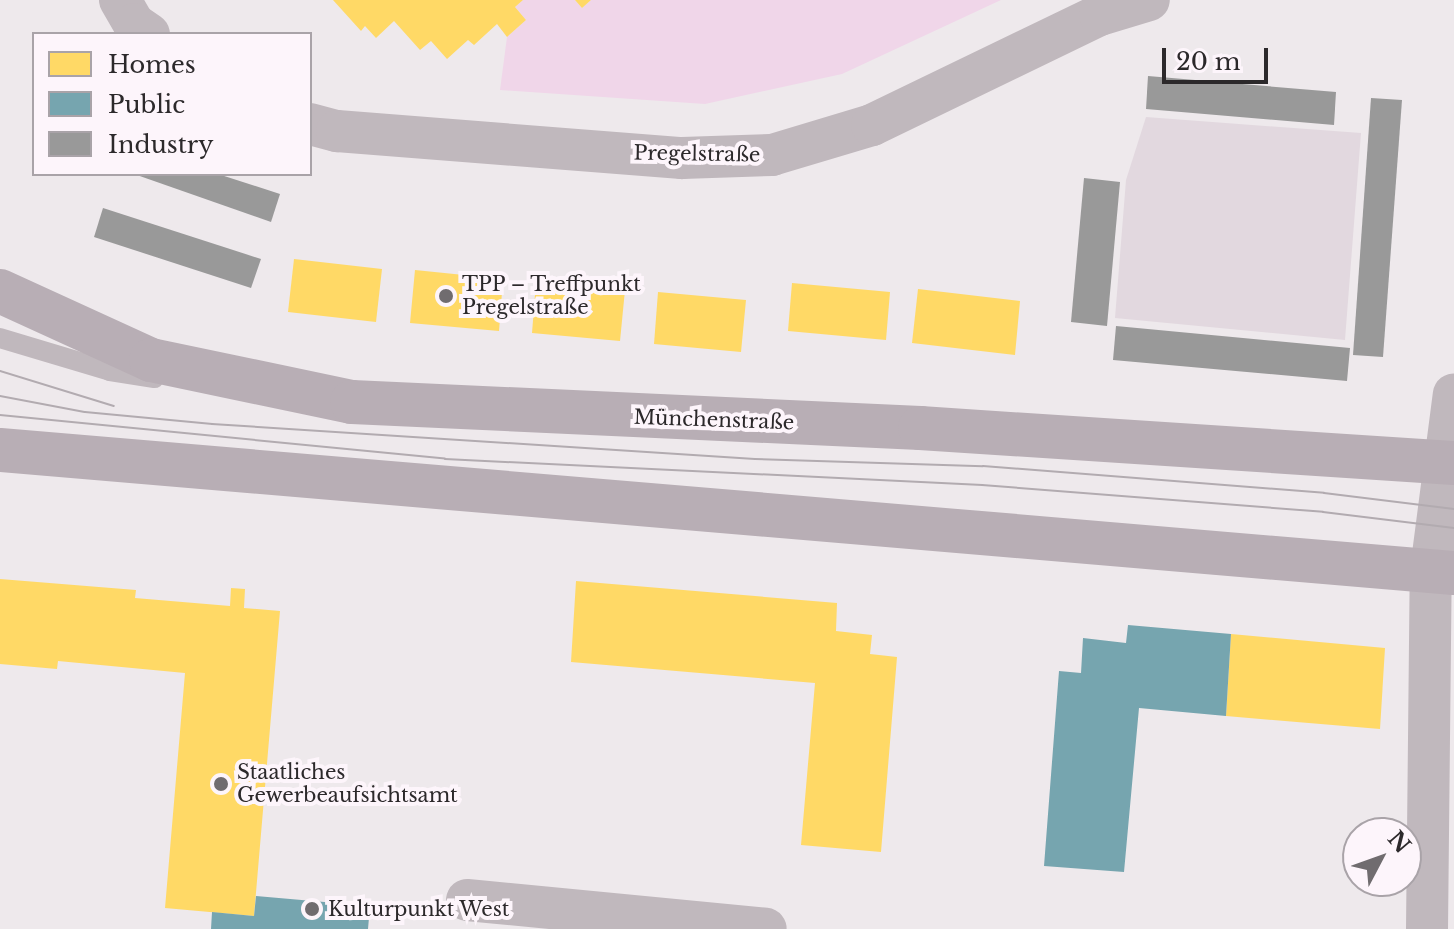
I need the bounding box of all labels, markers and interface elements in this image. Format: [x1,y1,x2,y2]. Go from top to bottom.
legend [32,32,312,176]
scale bar [1166,32,1272,82]
text: 20 m [1176,47,1241,76]
text: Homes [108,50,196,79]
text: Public [108,90,185,119]
text: Industry [108,130,214,159]
street label: Pregelstraße [633,141,761,167]
place label: TPP – Treffpunkt Pregelstraße [462,272,642,319]
marker: TPP – Treffpunkt Pregelstraße [437,287,455,305]
street label: Münchenstraße [633,405,795,435]
place label: Staatliches Gewerbeaufsichtsamt [237,760,458,807]
marker: Staatliches Gewerbeaufsichtsamt [212,775,230,793]
north arrow [1342,817,1422,897]
text: N [1382,826,1416,859]
place label: Kulturpunkt West [328,897,510,921]
marker: Kulturpunkt West [303,900,321,918]

